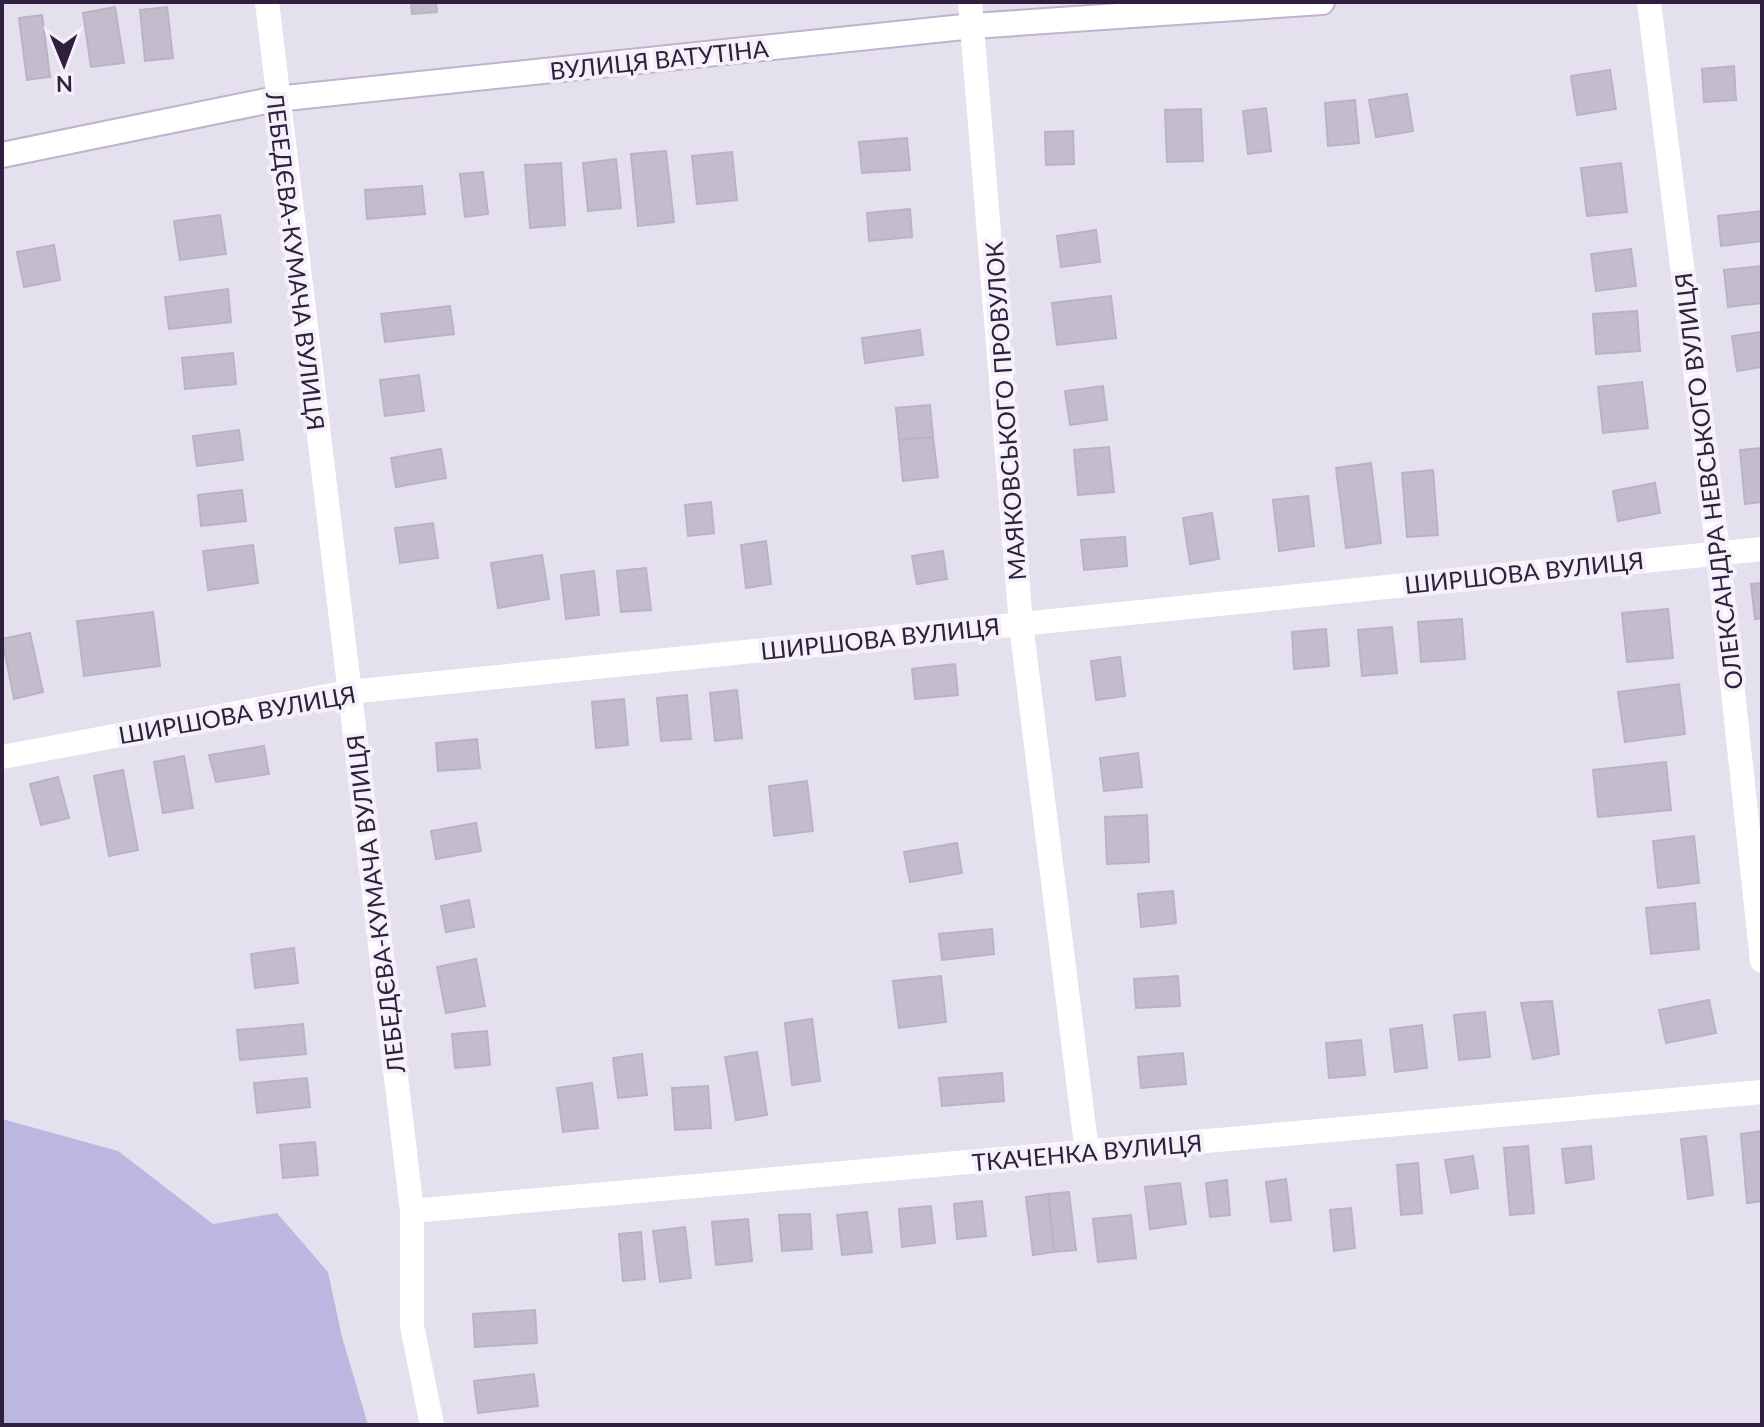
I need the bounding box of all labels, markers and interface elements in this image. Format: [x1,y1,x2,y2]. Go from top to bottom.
north arrow [24,24,104,104]
street label: ВУЛИЦЯ ВАТУТІНА [548,33,771,85]
text: N [56,71,73,98]
street label: ЛЕБЕДЄВА-КУМАЧА ВУЛИЦЯ [261,89,331,432]
street label: МАЯКОВСЬКОГО ПРОВУЛОК [979,241,1031,581]
street label: ОЛЕКСАНДРА НЕВСЬКОГО ВУЛИЦЯ [1668,271,1748,691]
street label: ШИРШОВА ВУЛИЦЯ [1403,545,1645,599]
street label: ШИРШОВА ВУЛИЦЯ [759,611,1001,665]
street label: ШИРШОВА ВУЛИЦЯ [116,679,358,749]
street label: ЛЕБЕДЄВА-КУМАЧА ВУЛИЦЯ [340,733,410,1076]
street label: ТКАЧЕНКА ВУЛИЦЯ [971,1127,1203,1177]

